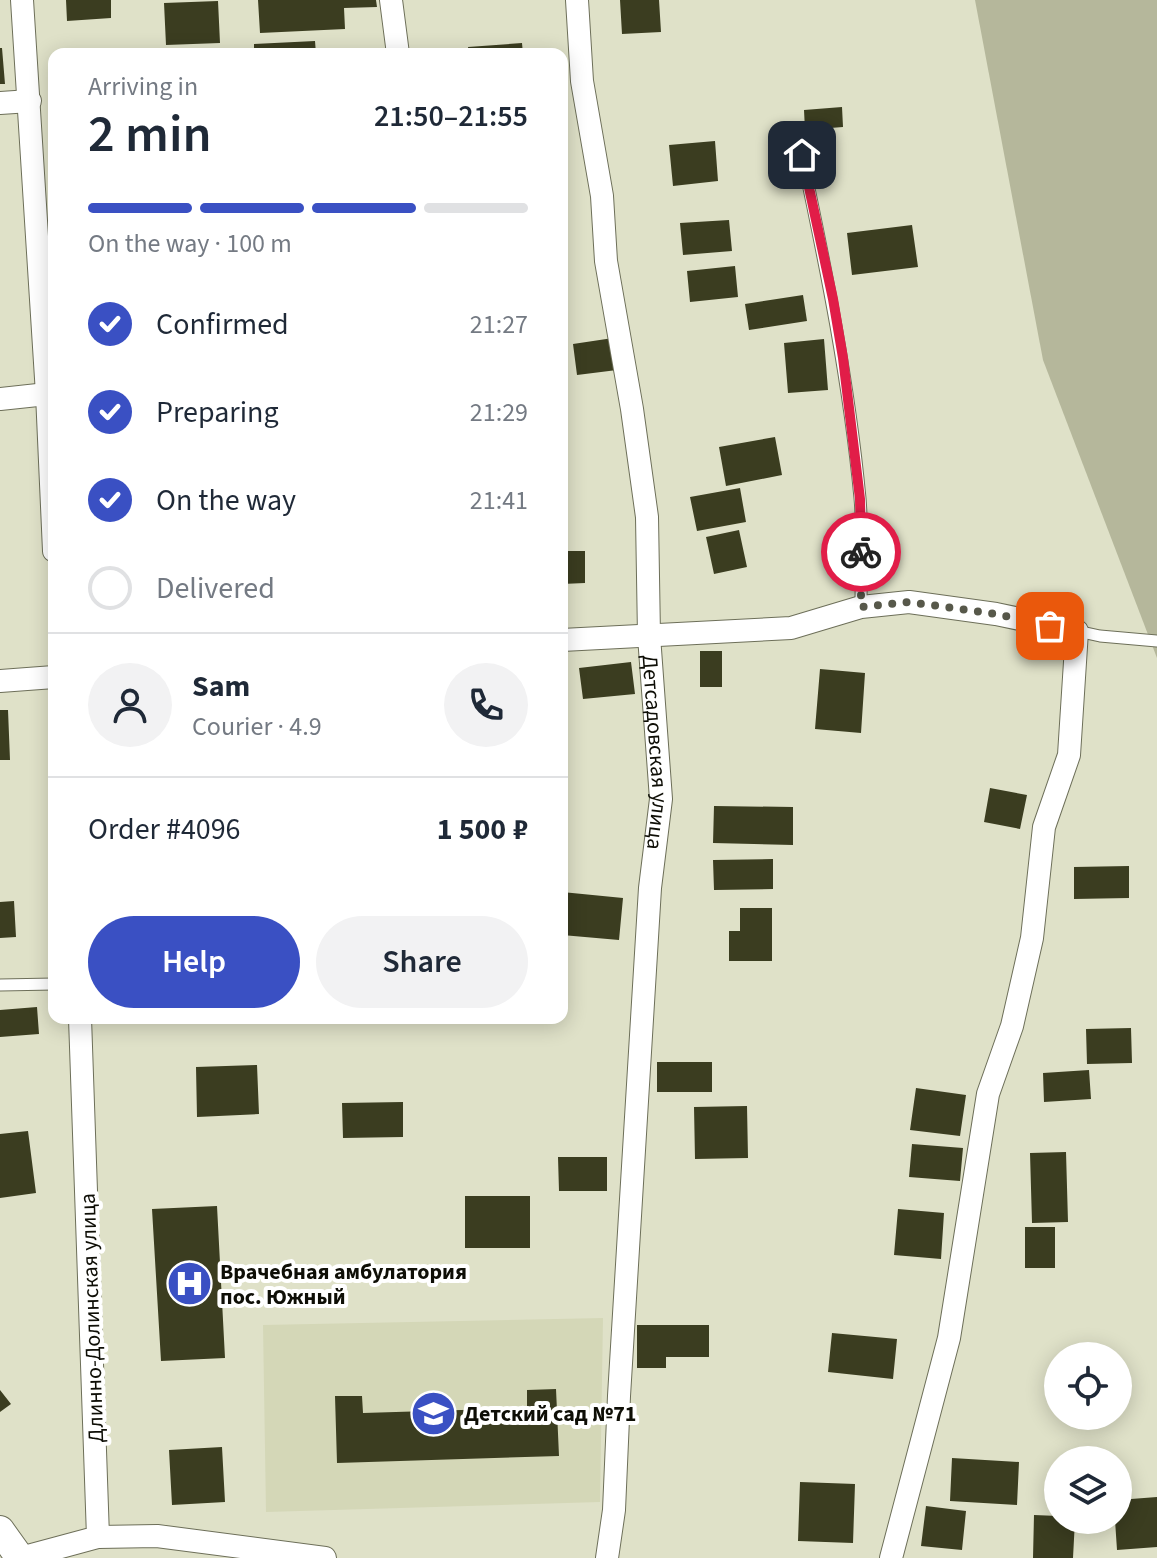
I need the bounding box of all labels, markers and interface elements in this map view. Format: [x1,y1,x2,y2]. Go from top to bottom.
text: Arriving in [88,68,198,105]
text: 21:50–21:55 [374,95,528,138]
text: 2 min [88,98,212,172]
pin [768,121,836,189]
icon: home [780,133,824,177]
text: On the way · 100 m [88,225,292,262]
icon: check [88,302,132,346]
text: Confirmed [156,303,289,346]
text: 21:27 [470,306,528,343]
icon: check [88,390,132,434]
text: Preparing [156,391,279,434]
text: 21:29 [470,394,528,431]
icon: check [88,478,132,522]
text: On the way [156,479,296,522]
text: 21:41 [470,482,528,519]
courier [821,512,901,592]
icon: bike [839,530,883,574]
text: Delivered [156,567,275,610]
pin [1016,592,1084,660]
icon: bag [1028,604,1072,648]
street label: Детсадовская улица [633,654,676,852]
button: person [88,663,172,747]
button: phone [444,663,528,747]
text: Sam [192,665,250,708]
text: Courier · 4.9 [192,708,322,745]
text: Order #4096 [88,808,241,851]
text: 1 500 ₽ [437,808,528,851]
button: Help [88,916,300,1008]
button: Share [316,916,528,1008]
street label: Длинно-Долинская улица [72,1193,112,1443]
place label: Врачебная амбулатория пос. Южный [220,1256,467,1313]
hospital icon: Врачебная амбулатория пос. Южный [165,1260,213,1308]
map controls [1044,1342,1132,1534]
button: locate [1044,1342,1132,1430]
school or university icon: Детский сад №71 [409,1389,457,1437]
place label: Детский сад №71 [464,1398,637,1430]
button: layers [1044,1446,1132,1534]

